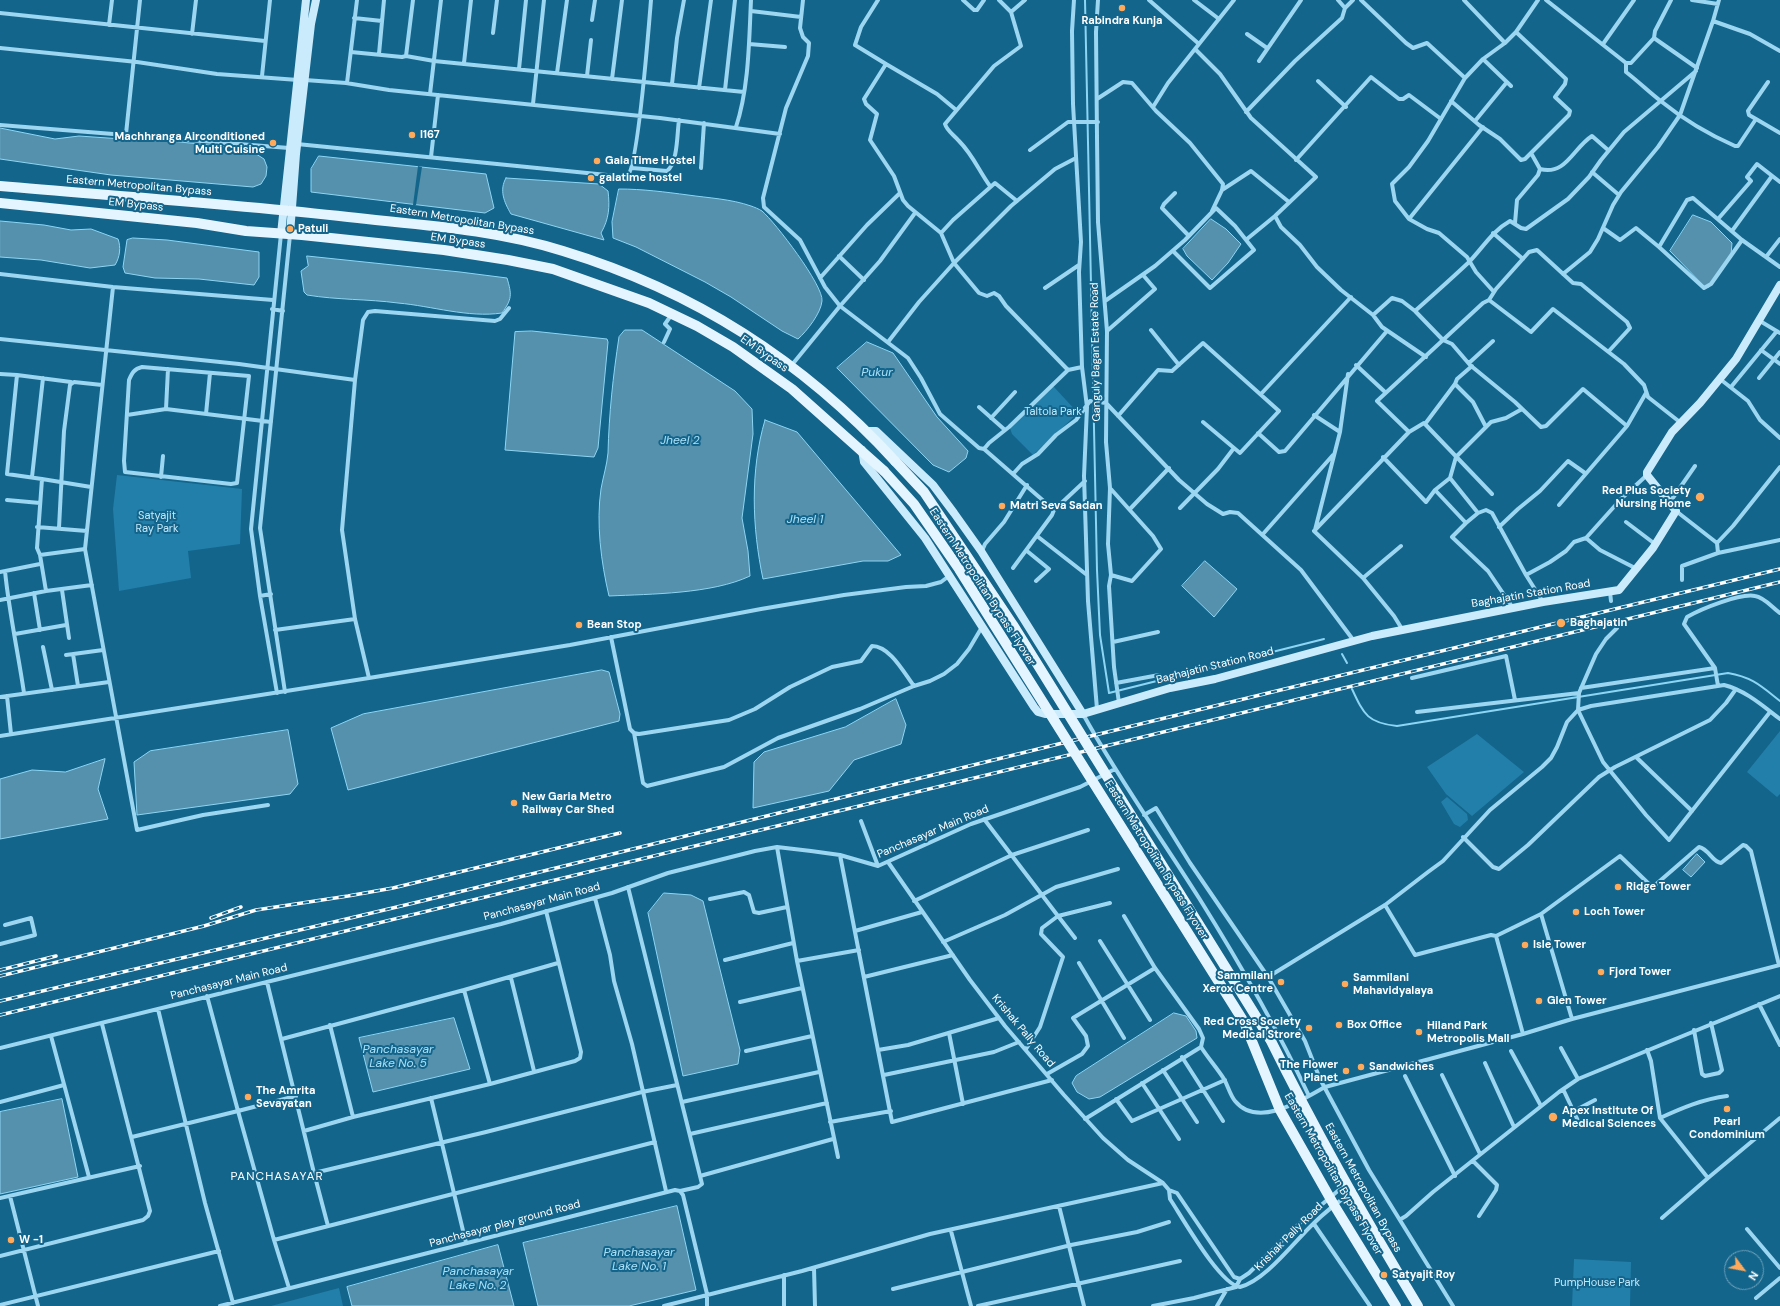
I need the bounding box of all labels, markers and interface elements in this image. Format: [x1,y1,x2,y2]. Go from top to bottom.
marker: Rabindra Kunja [1117,3,1127,13]
place label: Rabindra Kunja [1081,14,1163,28]
place label: I167 [420,128,440,142]
place label: Machhranga Airconditioned Multi Cuisine [114,130,265,156]
marker: I167 [407,130,417,140]
marker: Machhranga Airconditioned Multi Cuisine [268,138,278,148]
place label: Gala Time Hostel [605,154,696,168]
marker: Gala Time Hostel [592,156,602,166]
place label: galatime hostel [599,171,682,185]
street label: Eastern Metropolitan Bypass [66,173,212,199]
marker: galatime hostel [586,173,596,183]
street label: EM Bypass [108,196,164,214]
street label: Eastern Metropolitan Bypass [389,202,535,238]
place label: Patuli [298,222,328,236]
marker: Patuli [285,224,295,234]
street label: EM Bypass [430,231,486,251]
street label: Ganguly Bagan Estate Road [1088,282,1104,422]
street label: EM Bypass [738,333,790,375]
water label: Pukur [861,366,893,380]
park label: Taltola Park [1024,405,1082,419]
water label: Jheel 2 [660,434,700,448]
place label: Red Plus Society Nursing Home [1602,484,1691,510]
marker: Red Plus Society Nursing Home [1694,491,1706,503]
place label: Matri Seva Sadan [1010,499,1102,513]
marker: Matri Seva Sadan [997,501,1007,511]
street label: Eastern Metropolitan Bypass Flyover [926,506,1038,668]
park label: Satyajit Ray Park [136,509,178,535]
water label: Jheel 1 [787,513,823,527]
street label: Baghajatin Station Road [1470,577,1592,611]
place label: Baghajatin [1570,616,1627,630]
marker: Baghajatin [1555,617,1567,629]
place label: Bean Stop [587,618,642,632]
marker: Bean Stop [574,620,584,630]
street label: Baghajatin Station Road [1155,645,1275,687]
street label: Eastern Metropolitan Bypass Flyover [1101,778,1211,942]
place label: New Garia Metro Railway Car Shed [522,790,614,816]
marker: New Garia Metro Railway Car Shed [509,798,519,808]
street label: Panchasayar Main Road [875,803,991,861]
street label: Panchasayar Main Road [482,880,602,924]
place label: Ridge Tower [1626,880,1691,894]
marker: Ridge Tower [1613,882,1623,892]
place label: Loch Tower [1584,905,1645,919]
marker: Loch Tower [1571,907,1581,917]
place label: Isle Tower [1533,938,1586,952]
marker: Isle Tower [1520,940,1530,950]
street label: Panchasayar Main Road [169,961,289,1003]
place label: Fjord Tower [1609,965,1671,979]
marker: Fjord Tower [1596,967,1606,977]
place label: Sammilani Xerox Centre [1202,969,1273,995]
place label: Sammilani Mahavidyalaya [1353,971,1433,997]
marker: Sammilani Xerox Centre [1276,977,1286,987]
marker: Sammilani Mahavidyalaya [1340,979,1350,989]
street label: Krishak Pally Road [989,992,1057,1070]
place label: Glen Tower [1547,994,1607,1008]
marker: Glen Tower [1534,996,1544,1006]
place label: Red Cross Society Medical Strore [1203,1015,1301,1041]
place label: Box Office [1347,1018,1402,1032]
place label: Hiland Park Metropolis Mall [1427,1019,1510,1045]
marker: Box Office [1334,1020,1344,1030]
marker: Red Cross Society Medical Strore [1304,1023,1314,1033]
marker: Hiland Park Metropolis Mall [1414,1027,1424,1037]
water label: Panchasayar Lake No. 5 [363,1043,433,1071]
place label: The Flower Planet [1280,1058,1338,1084]
place label: Sandwiches [1369,1060,1434,1074]
marker: Sandwiches [1356,1062,1366,1072]
marker: The Flower Planet [1341,1066,1351,1076]
place label: The Amrita Sevayatan [256,1084,315,1110]
street label: Eastern Metropolitan Bypass Flyover [1281,1091,1385,1257]
marker: The Amrita Sevayatan [243,1092,253,1102]
place label: Apex Institute Of Medical Sciences [1562,1104,1656,1130]
marker: Pearl Condominium [1722,1104,1732,1114]
marker: Apex Institute Of Medical Sciences [1547,1111,1559,1123]
place label: Pearl Condominium [1689,1115,1765,1141]
street label: Eastern Metropolitan Bypass [1322,1121,1404,1255]
district label: PANCHASAYAR [230,1170,324,1184]
street label: Panchasayar play ground Road [428,1197,582,1251]
street label: Krishak Pally Road [1252,1200,1326,1274]
place label: W -1 [19,1233,43,1247]
marker: W -1 [6,1235,16,1245]
water label: Panchasayar Lake No. 1 [604,1246,674,1274]
north arrow [1724,1250,1764,1290]
water label: Panchasayar Lake No. 2 [443,1265,513,1293]
place label: Satyajit Roy [1392,1268,1455,1282]
text: N [1745,1269,1761,1283]
marker: Satyajit Roy [1379,1270,1389,1280]
park label: PumpHouse Park [1554,1276,1640,1290]

